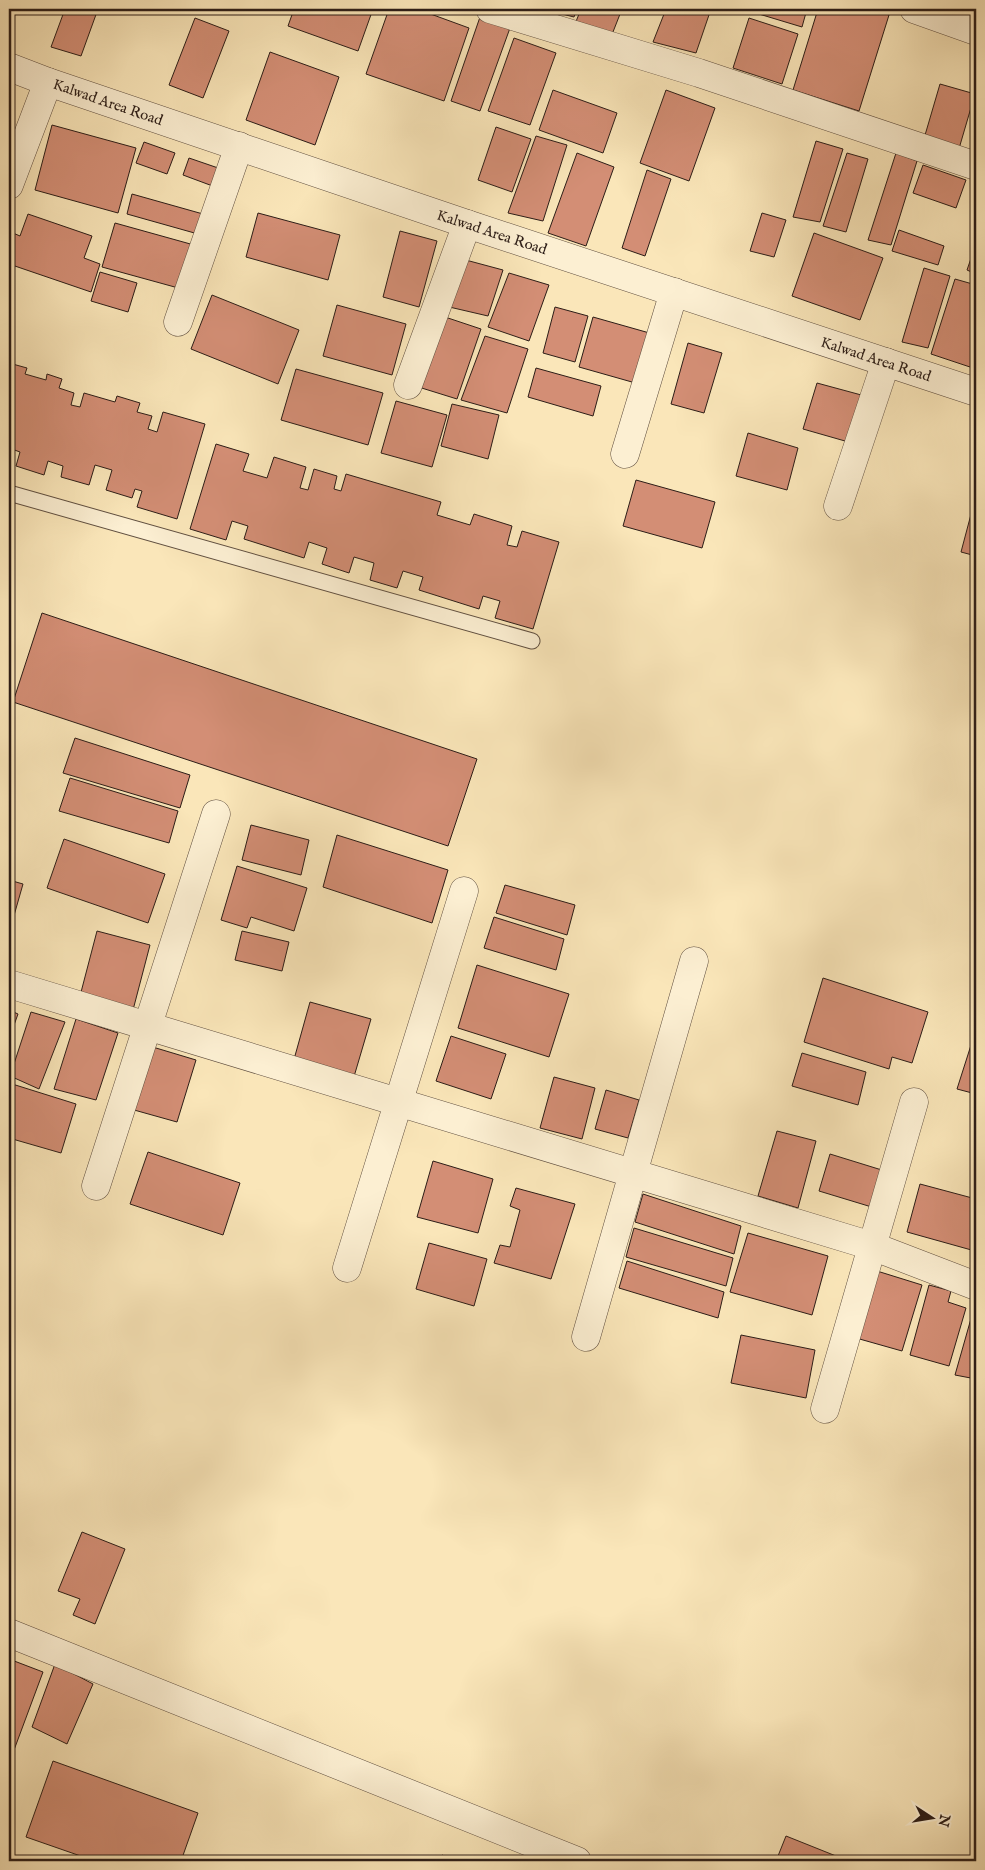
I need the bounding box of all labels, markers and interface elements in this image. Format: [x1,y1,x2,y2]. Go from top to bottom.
street label: Kalwad Area Road [50,75,166,130]
street label: Kalwad Area Road [434,206,550,260]
street label: Kalwad Area Road [818,333,934,387]
north arrow [908,1792,958,1842]
text: N [934,1812,954,1828]

